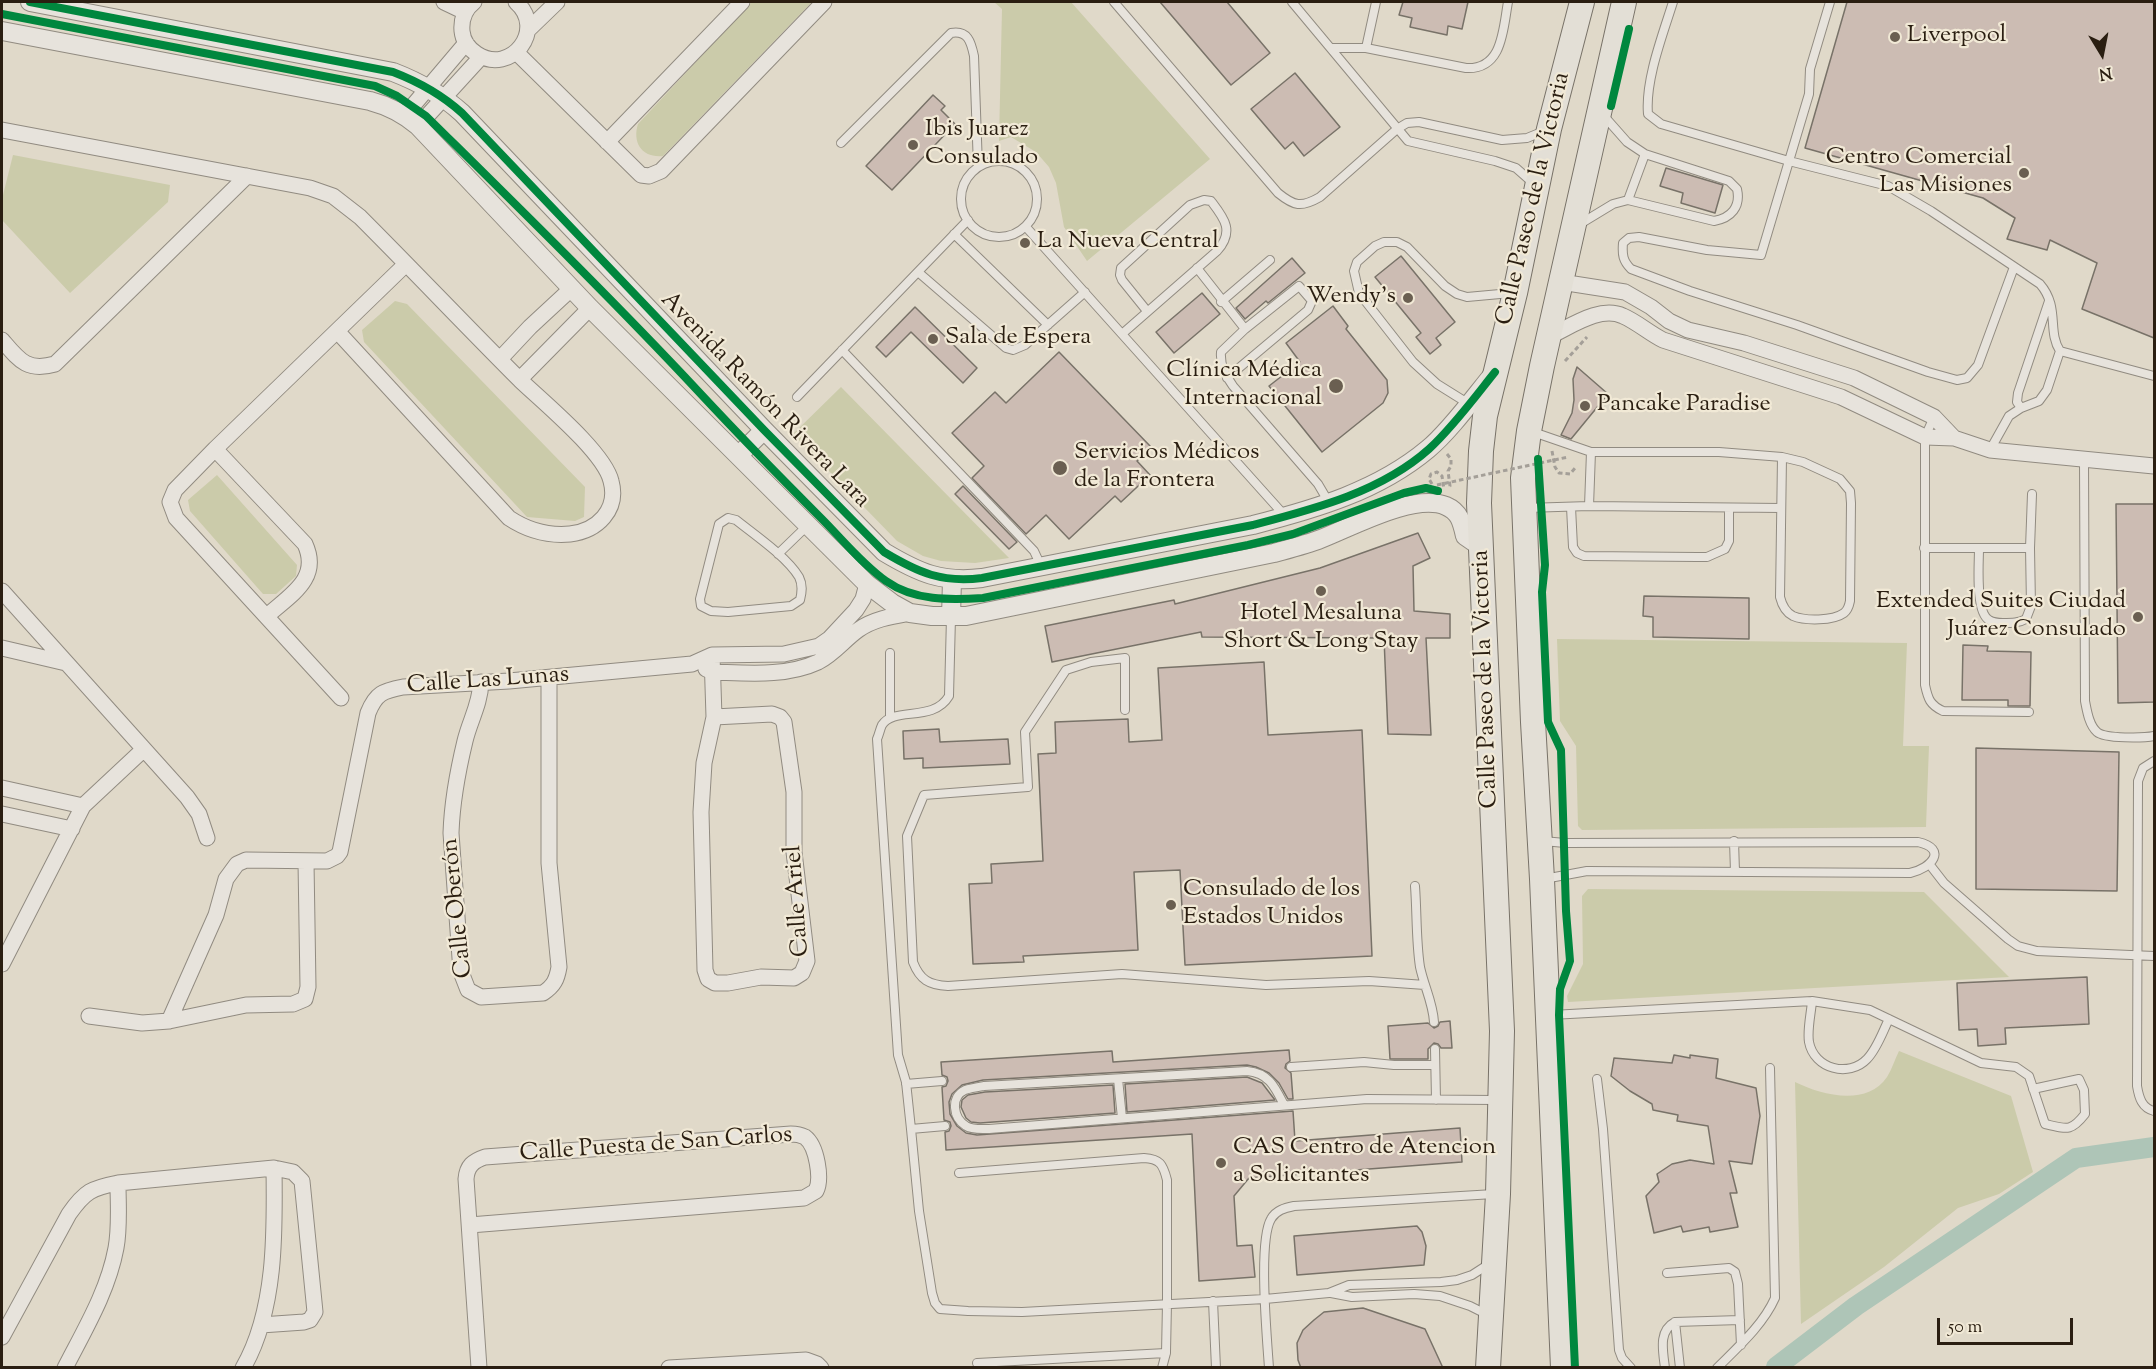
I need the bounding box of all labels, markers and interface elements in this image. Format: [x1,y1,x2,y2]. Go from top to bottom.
place label: Liverpool [1907,23,2006,51]
north arrow [2072,24,2132,84]
marker: Liverpool [1888,30,1902,44]
text: N [2097,60,2114,85]
street label: Calle Paseo de la Victoria [1492,70,1578,328]
place label: Ibis Juarez Consulado [925,117,1038,173]
marker: Ibis Juarez Consulado [906,138,920,152]
place label: Centro Comercial Las Misiones [1826,145,2012,201]
marker: Centro Comercial Las Misiones [2017,166,2031,180]
place label: La Nueva Central [1037,229,1219,257]
marker: La Nueva Central [1018,236,1032,250]
place label: Wendy's [1306,284,1396,312]
street label: Avenida Ramón Rivera Lara [653,287,875,515]
marker: Wendy's [1401,291,1415,305]
place label: Sala de Espera [945,325,1091,353]
marker: Sala de Espera [926,332,940,346]
place label: Clínica Médica Internacional [1166,358,1322,414]
marker: Clínica Médica Internacional [1327,377,1345,395]
place label: Pancake Paradise [1597,392,1771,420]
marker: Pancake Paradise [1578,399,1592,413]
place label: Servicios Médicos de la Frontera [1074,440,1259,496]
marker: Servicios Médicos de la Frontera [1051,459,1069,477]
street label: Calle Paseo de la Victoria [1468,549,1506,809]
marker: Hotel Mesaluna Short & Long Stay [1314,584,1328,598]
place label: Extended Suites Ciudad Juárez Consulado [1876,589,2126,645]
place label: Hotel Mesaluna Short & Long Stay [1224,601,1418,657]
marker: Extended Suites Ciudad Juárez Consulado [2131,610,2145,624]
street label: Calle Las Lunas [406,662,570,702]
street label: Calle Oberón [437,837,481,979]
street label: Calle Ariel [781,844,817,958]
place label: Consulado de los Estados Unidos [1183,877,1360,933]
marker: Consulado de los Estados Unidos [1164,898,1178,912]
street label: Calle Puesta de San Carlos [519,1122,793,1170]
place label: CAS Centro de Atencion a Solicitantes [1233,1135,1496,1191]
marker: CAS Centro de Atencion a Solicitantes [1214,1156,1228,1170]
scale bar [1940,1306,2076,1344]
text: 50 m [1948,1315,1982,1341]

